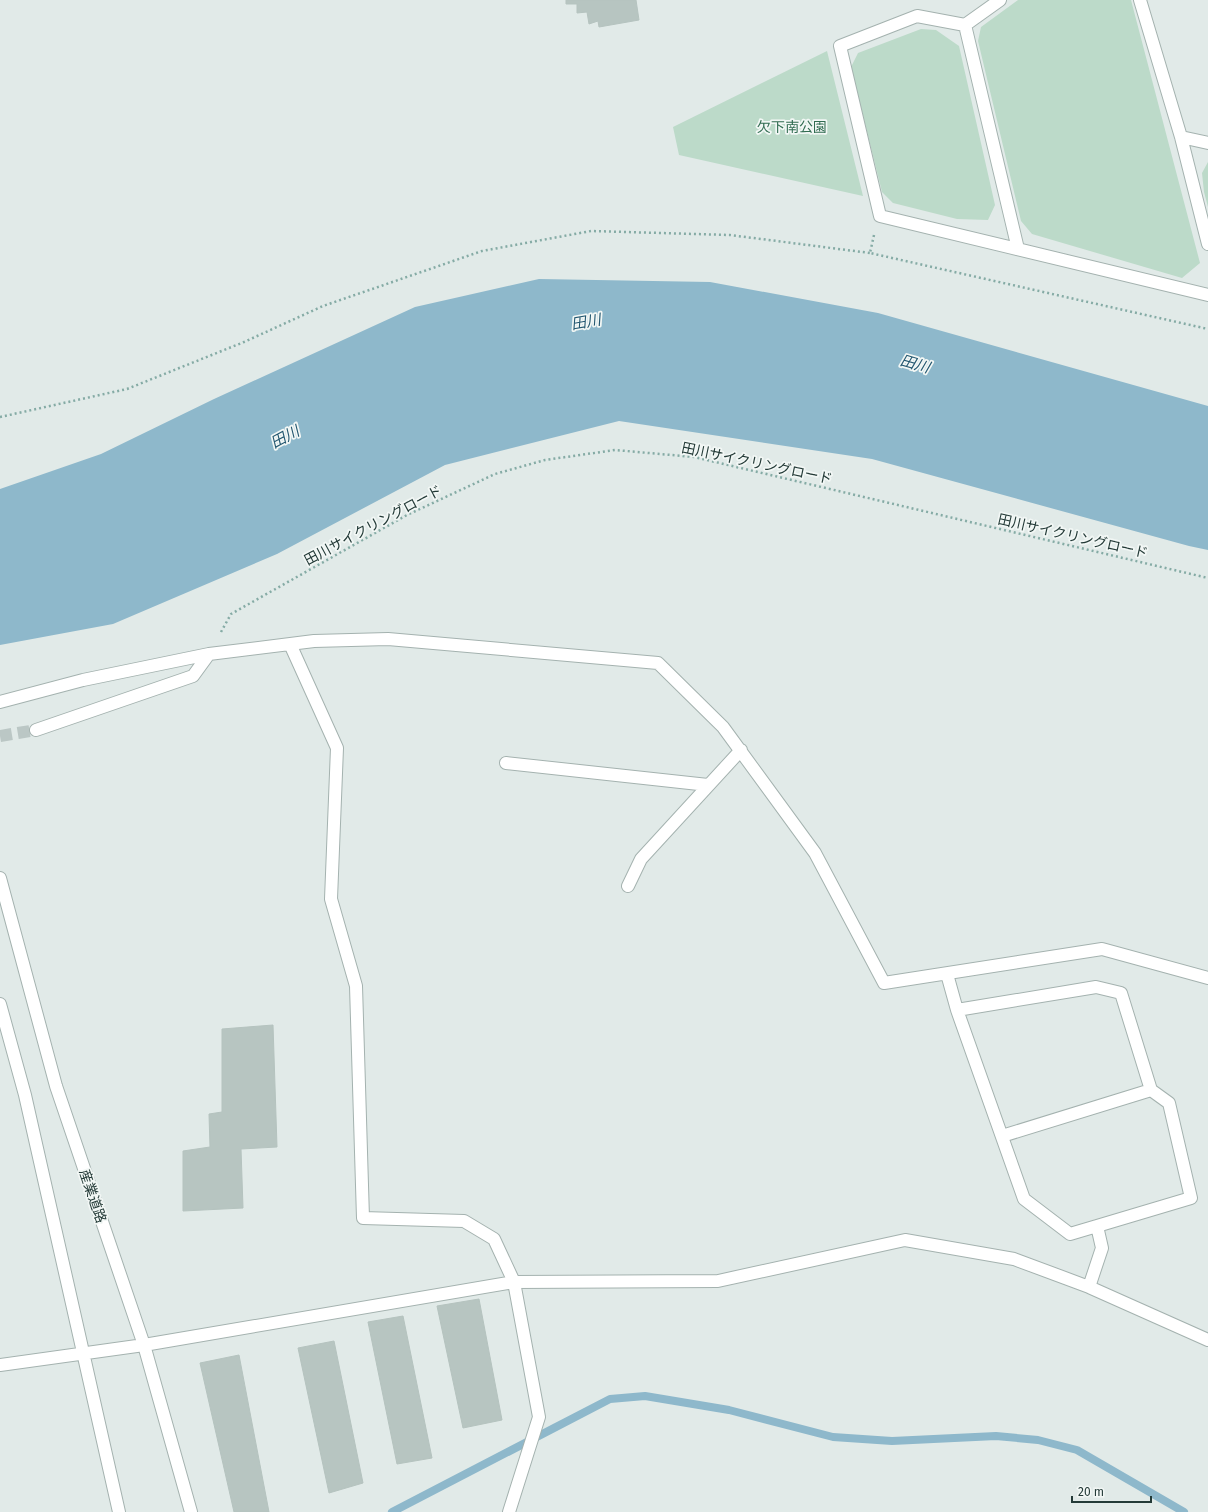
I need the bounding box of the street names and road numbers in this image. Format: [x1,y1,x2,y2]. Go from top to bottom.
street label: 田川サイクリングロード [680,439,834,488]
street label: 田川サイクリングロード [301,482,445,569]
street label: 田川サイクリングロード [996,511,1150,562]
street label: 産業道路 [75,1167,110,1225]

